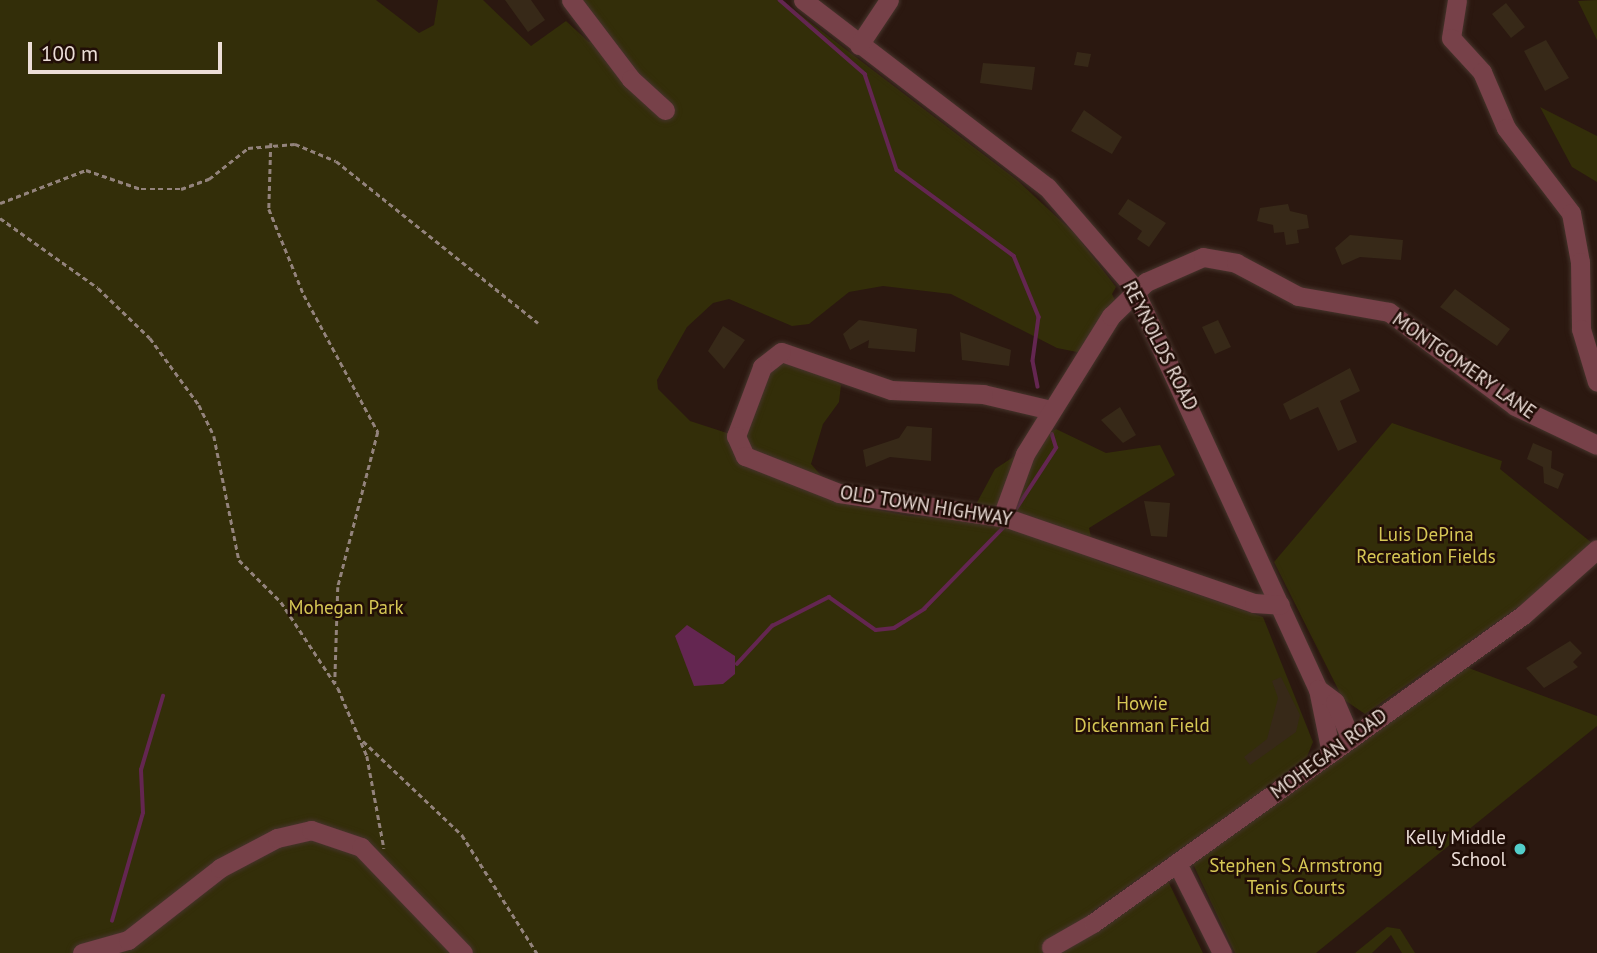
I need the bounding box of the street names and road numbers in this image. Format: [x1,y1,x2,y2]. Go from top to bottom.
street label: REYNOLDS ROAD [1118,278,1202,414]
street label: MONTGOMERY LANE [1388,308,1540,424]
street label: OLD TOWN HIGHWAY [838,481,1014,531]
street label: MOHEGAN ROAD [1266,704,1392,804]

